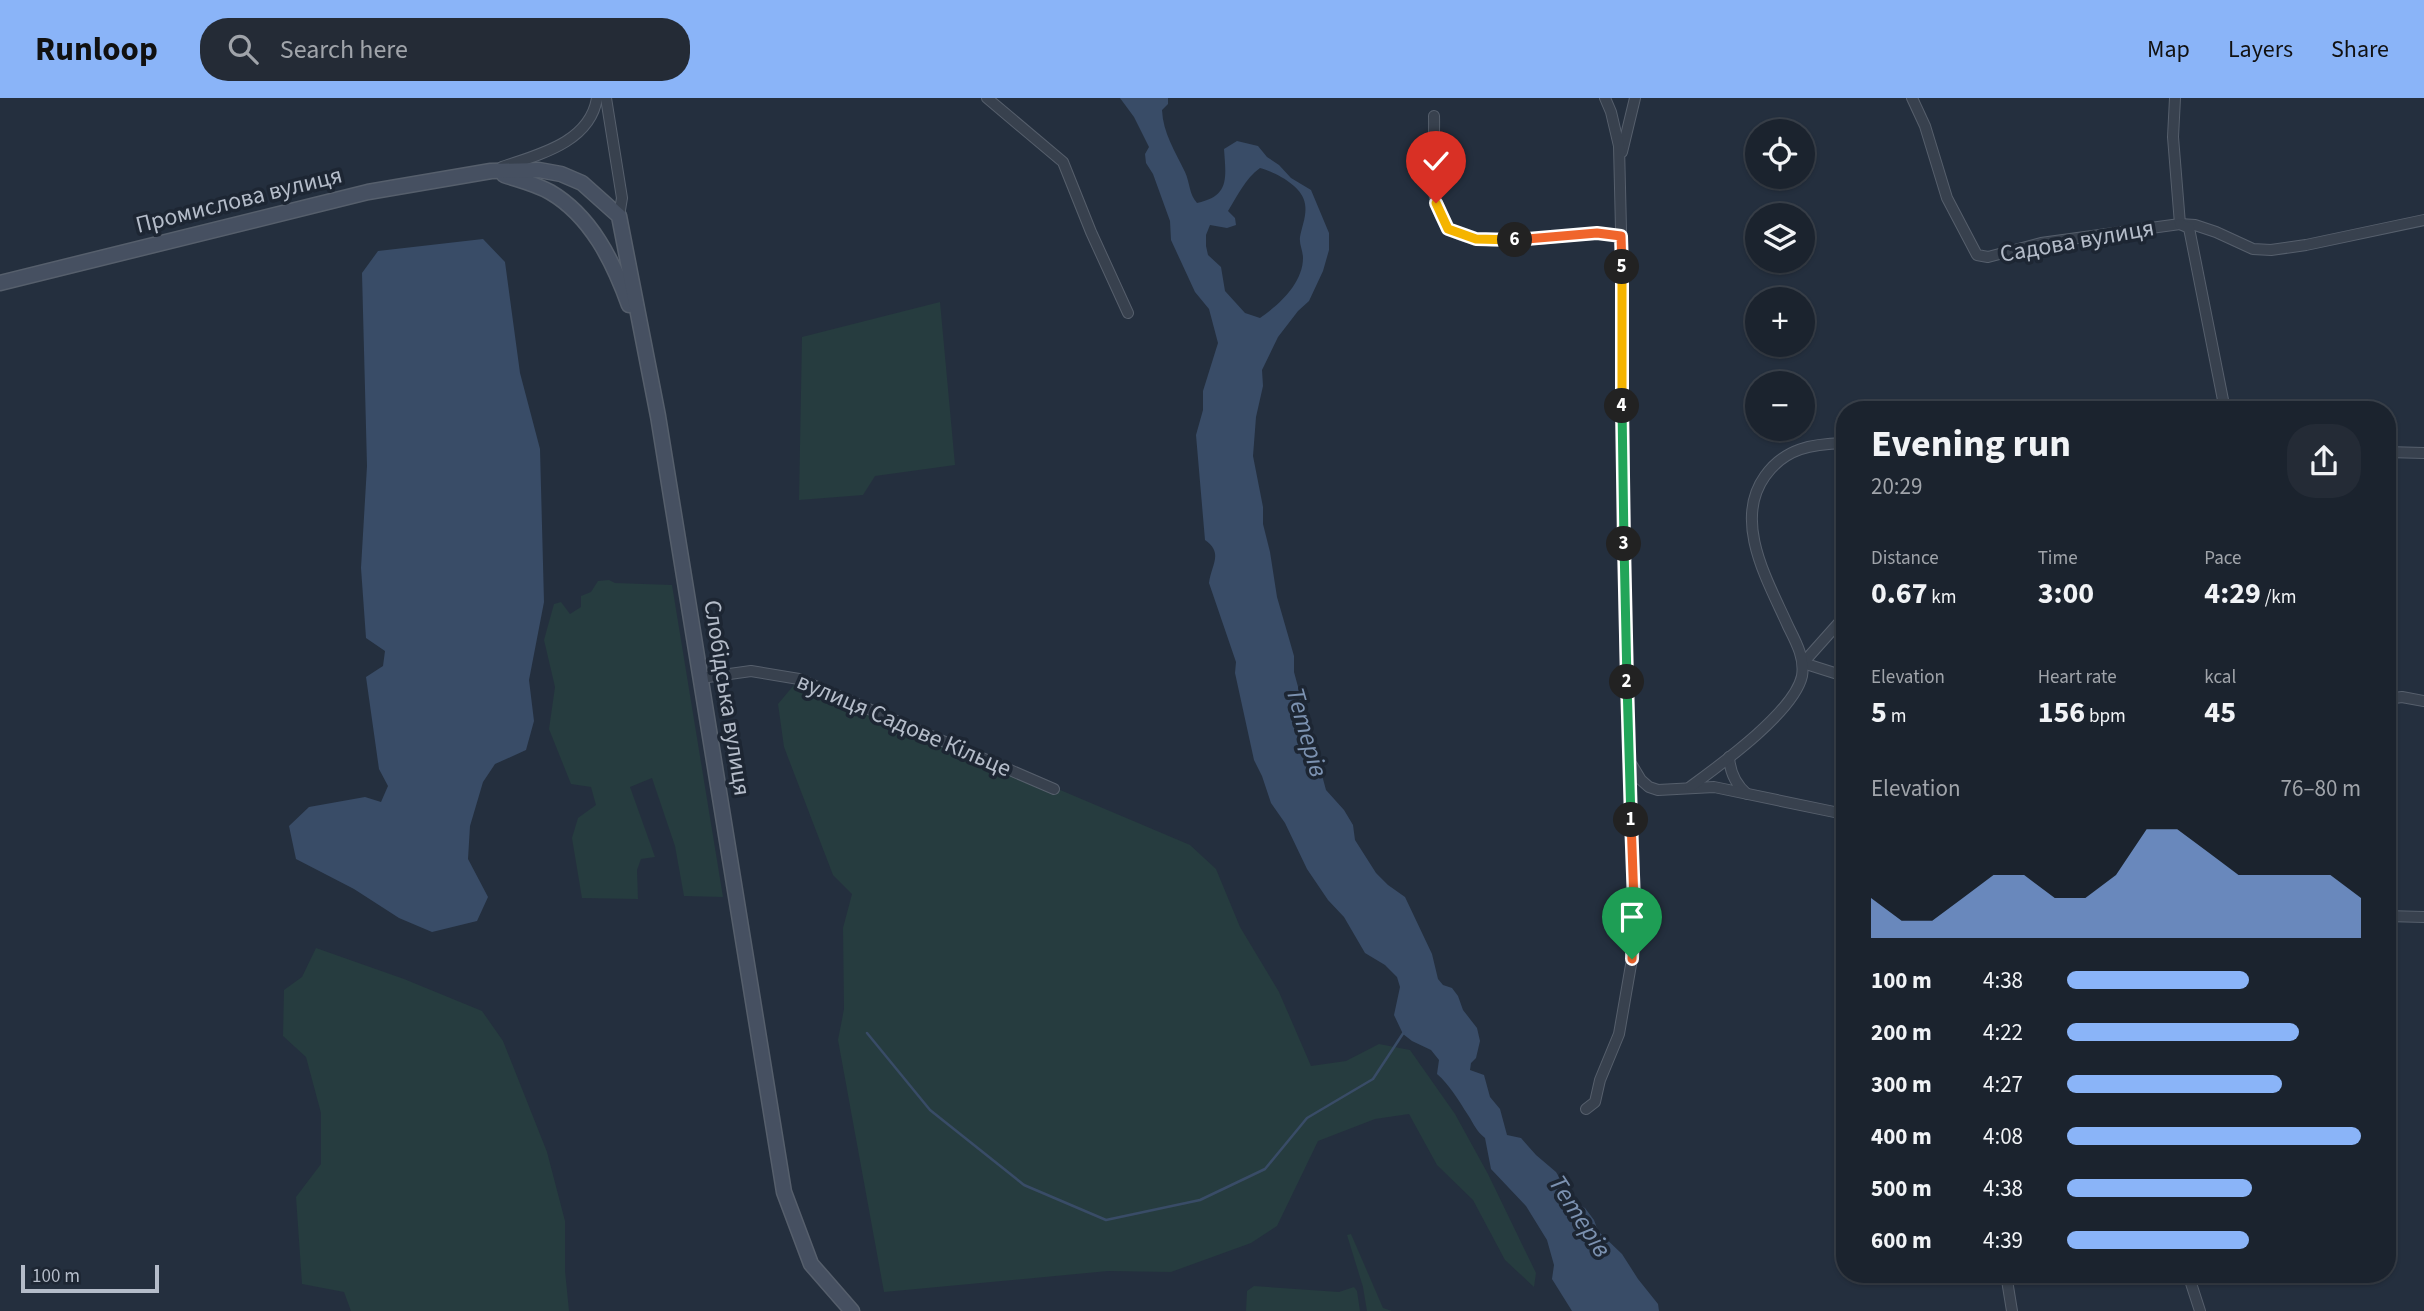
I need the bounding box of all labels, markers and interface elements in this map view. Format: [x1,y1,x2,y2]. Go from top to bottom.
search box [200,18,690,81]
text: Runloop [35,26,158,73]
icon: search [224,30,262,68]
text: Search here [280,31,408,68]
text: Map [2147,32,2190,67]
text: Layers [2228,32,2293,67]
text: Share [2331,32,2389,67]
map controls [1745,119,1815,441]
button: locate [1745,119,1815,189]
pin [1406,131,1466,203]
icon: check [1417,142,1455,180]
street label: Промислова вулиця [132,157,346,243]
button: layers [1745,203,1815,273]
street label: Садова вулиця [1997,210,2157,272]
pin: 6 [1498,222,1532,258]
text: 6 [1509,226,1520,253]
pin: 5 [1604,250,1640,284]
text: 5 [1616,253,1627,280]
button: + [1745,287,1815,357]
button: − [1745,371,1815,441]
pin: 4 [1604,388,1640,424]
text: 4 [1616,392,1627,419]
text: Evening run [1871,417,2071,471]
button: share [2287,424,2361,498]
text: 20:29 [1871,470,1922,503]
pin: 3 [1606,526,1642,562]
text: 3 [1618,530,1629,557]
text: Distance [1871,545,1939,572]
text: Time [2038,545,2078,572]
text: Pace [2204,545,2242,572]
text: 0.67 [1871,572,1928,615]
text: 3:00 [2038,572,2094,615]
text: 4:29 [2204,572,2261,615]
text: km [1928,584,1957,611]
text: /km [2261,584,2296,611]
street label: Слобідська вулиця [694,598,760,798]
street label: вулиця Садове Кільце [791,664,1017,786]
pin: 2 [1610,664,1644,700]
text: Elevation [1871,664,1945,691]
text: Heart rate [2038,664,2117,691]
text: kcal [2204,664,2236,691]
text: 2 [1621,668,1632,695]
water label: Тетерів [1277,683,1337,781]
text: 5 [1871,691,1887,734]
text: 156 [2038,691,2085,734]
text: 45 [2204,691,2236,734]
text: m [1887,703,1906,730]
text: bpm [2085,703,2126,730]
text: Elevation [1871,772,1961,805]
text: 76–80 m [2281,772,2361,805]
pin: 1 [1614,802,1648,838]
text: 1 [1625,806,1636,833]
pin [1602,887,1662,959]
icon: arrive [1613,898,1651,936]
text: 100 m [1871,964,1932,997]
text: 4:38 [1983,964,2023,997]
text: 200 m [1871,1016,1932,1049]
text: 4:22 [1983,1016,2023,1049]
text: 300 m [1871,1068,1932,1101]
text: 4:27 [1983,1068,2023,1101]
text: 400 m [1871,1120,1932,1153]
text: 4:08 [1983,1120,2023,1153]
water label: Тетерів [1540,1168,1620,1264]
text: 500 m [1871,1172,1932,1205]
text: 4:38 [1983,1172,2023,1205]
text: 600 m [1871,1224,1932,1257]
text: 4:39 [1983,1224,2023,1257]
scale bar [21,1262,159,1294]
text: 100 m [32,1263,80,1290]

